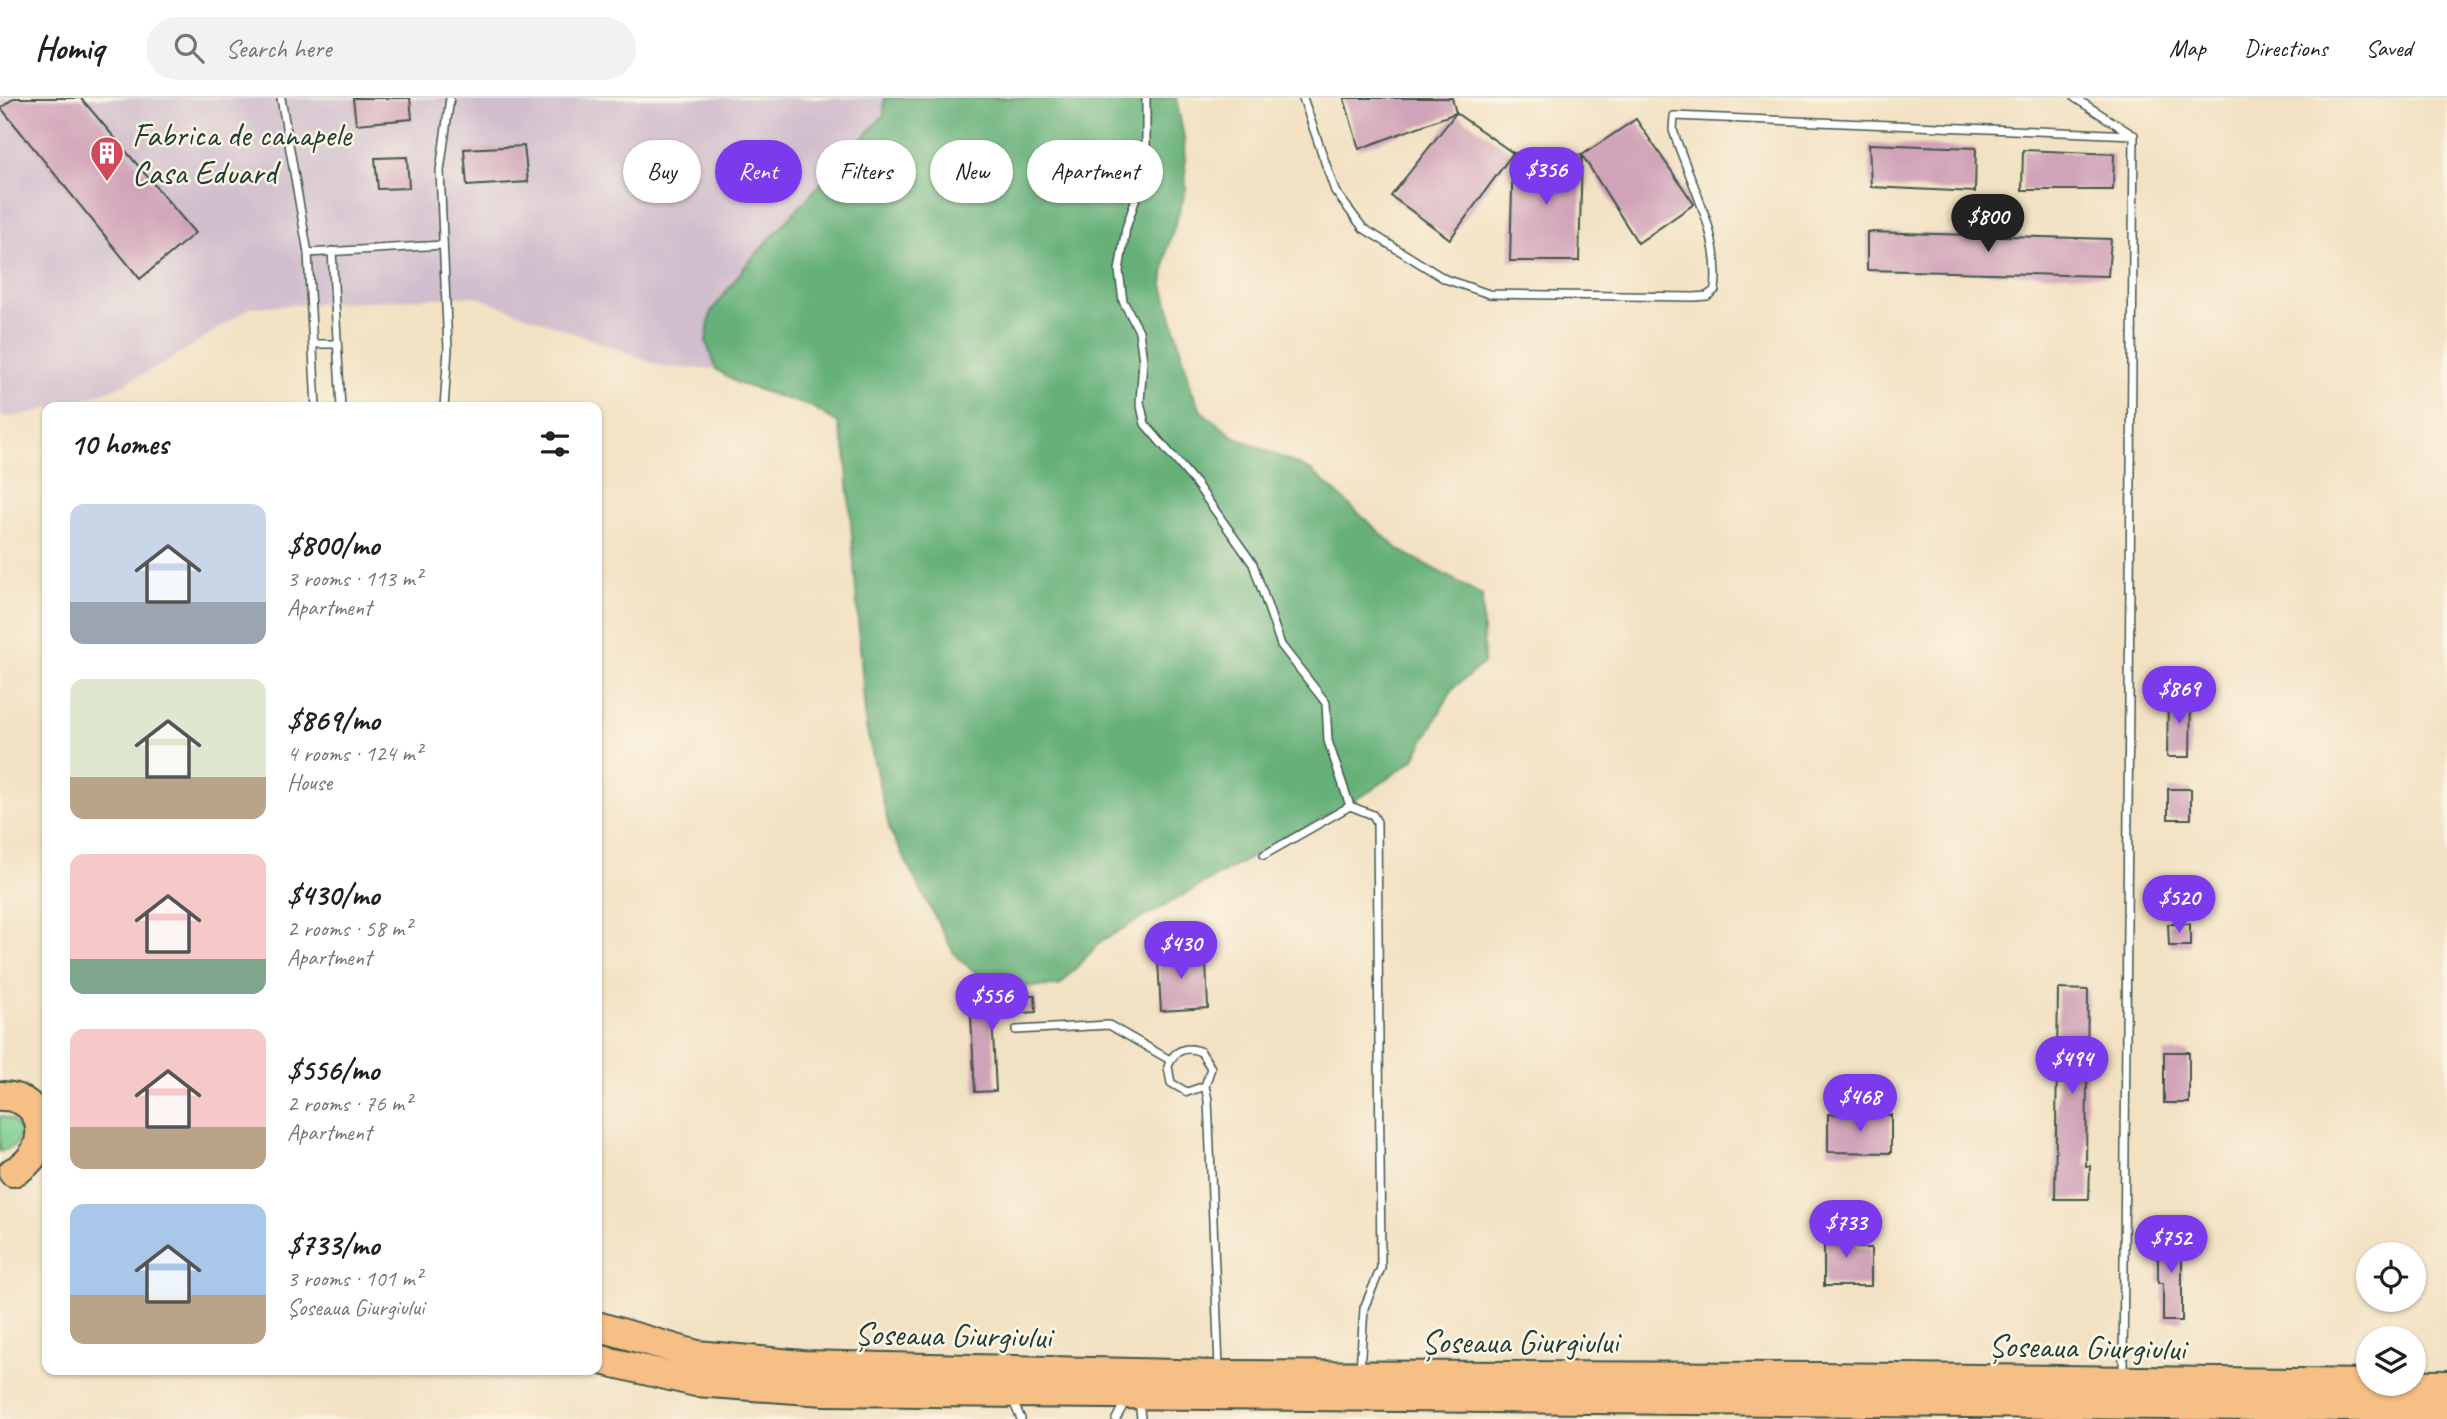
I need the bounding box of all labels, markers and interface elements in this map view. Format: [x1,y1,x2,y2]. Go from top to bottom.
search box [146,17,636,80]
text: Homiq [35,27,104,69]
icon: search [170,29,208,67]
text: Search here [226,32,331,65]
text: Map [2169,33,2206,63]
text: Directions [2244,33,2327,63]
text: Saved [2365,33,2412,63]
place label: Fabrica de canapele Casa Eduard [132,114,353,194]
building icon: Fabrica de canapele Casa Eduard [88,134,126,183]
chip: Buy [623,140,701,203]
chip: Rent [715,140,802,203]
chip: Filters [816,140,916,203]
chip: New [930,140,1013,203]
chip: Apartment [1027,140,1163,203]
pin: $356 [1505,148,1587,207]
text: $356 [1525,155,1567,184]
pin: $800 [1947,194,2029,254]
text: $800 [1967,202,2009,231]
text: 10 homes [70,425,168,463]
icon: filters [536,425,574,463]
text: $800/mo [287,526,379,564]
icon: home [126,532,210,616]
text: 3 rooms · 113 m² [287,564,422,593]
text: Apartment [287,593,372,622]
pin: $869 [2138,666,2220,726]
text: $869 [2158,674,2200,703]
text: $869/mo [287,701,380,739]
icon: home [126,707,210,791]
text: 4 rooms · 124 m² [287,739,422,768]
text: House [287,768,332,797]
text: $430/mo [287,876,379,914]
pin: $520 [2138,876,2220,935]
icon: home [126,882,210,966]
text: $520 [2158,883,2200,912]
text: 2 rooms · 58 m² [287,914,411,943]
pin: $430 [1140,922,1222,981]
text: $430 [1160,929,1202,958]
text: Apartment [287,943,372,972]
pin: $556 [951,974,1033,1033]
text: $556 [971,981,1013,1010]
pin: $494 [2031,1037,2113,1096]
text: $494 [2051,1044,2093,1073]
text: $556/mo [287,1051,379,1089]
icon: home [126,1057,210,1141]
pin: $468 [1819,1074,1901,1134]
text: $468 [1839,1082,1881,1111]
text: 2 rooms · 76 m² [287,1089,411,1118]
text: Apartment [287,1118,372,1147]
pin: $733 [1805,1200,1887,1260]
text: $733 [1825,1208,1867,1237]
pin: $752 [2130,1216,2212,1275]
text: $752 [2151,1223,2191,1252]
text: $733/mo [287,1226,379,1264]
icon: home [126,1232,210,1316]
map controls [2356,1242,2426,1396]
button: locate [2356,1242,2426,1312]
text: 3 rooms · 101 m² [287,1264,422,1293]
text: Șoseaua Giurgiului [287,1293,424,1322]
street label: Șoseaua Giurgiului [854,1312,1056,1358]
street label: Șoseaua Giurgiului [1421,1321,1622,1363]
street label: Șoseaua Giurgiului [1988,1324,2190,1370]
button: layers [2356,1326,2426,1396]

